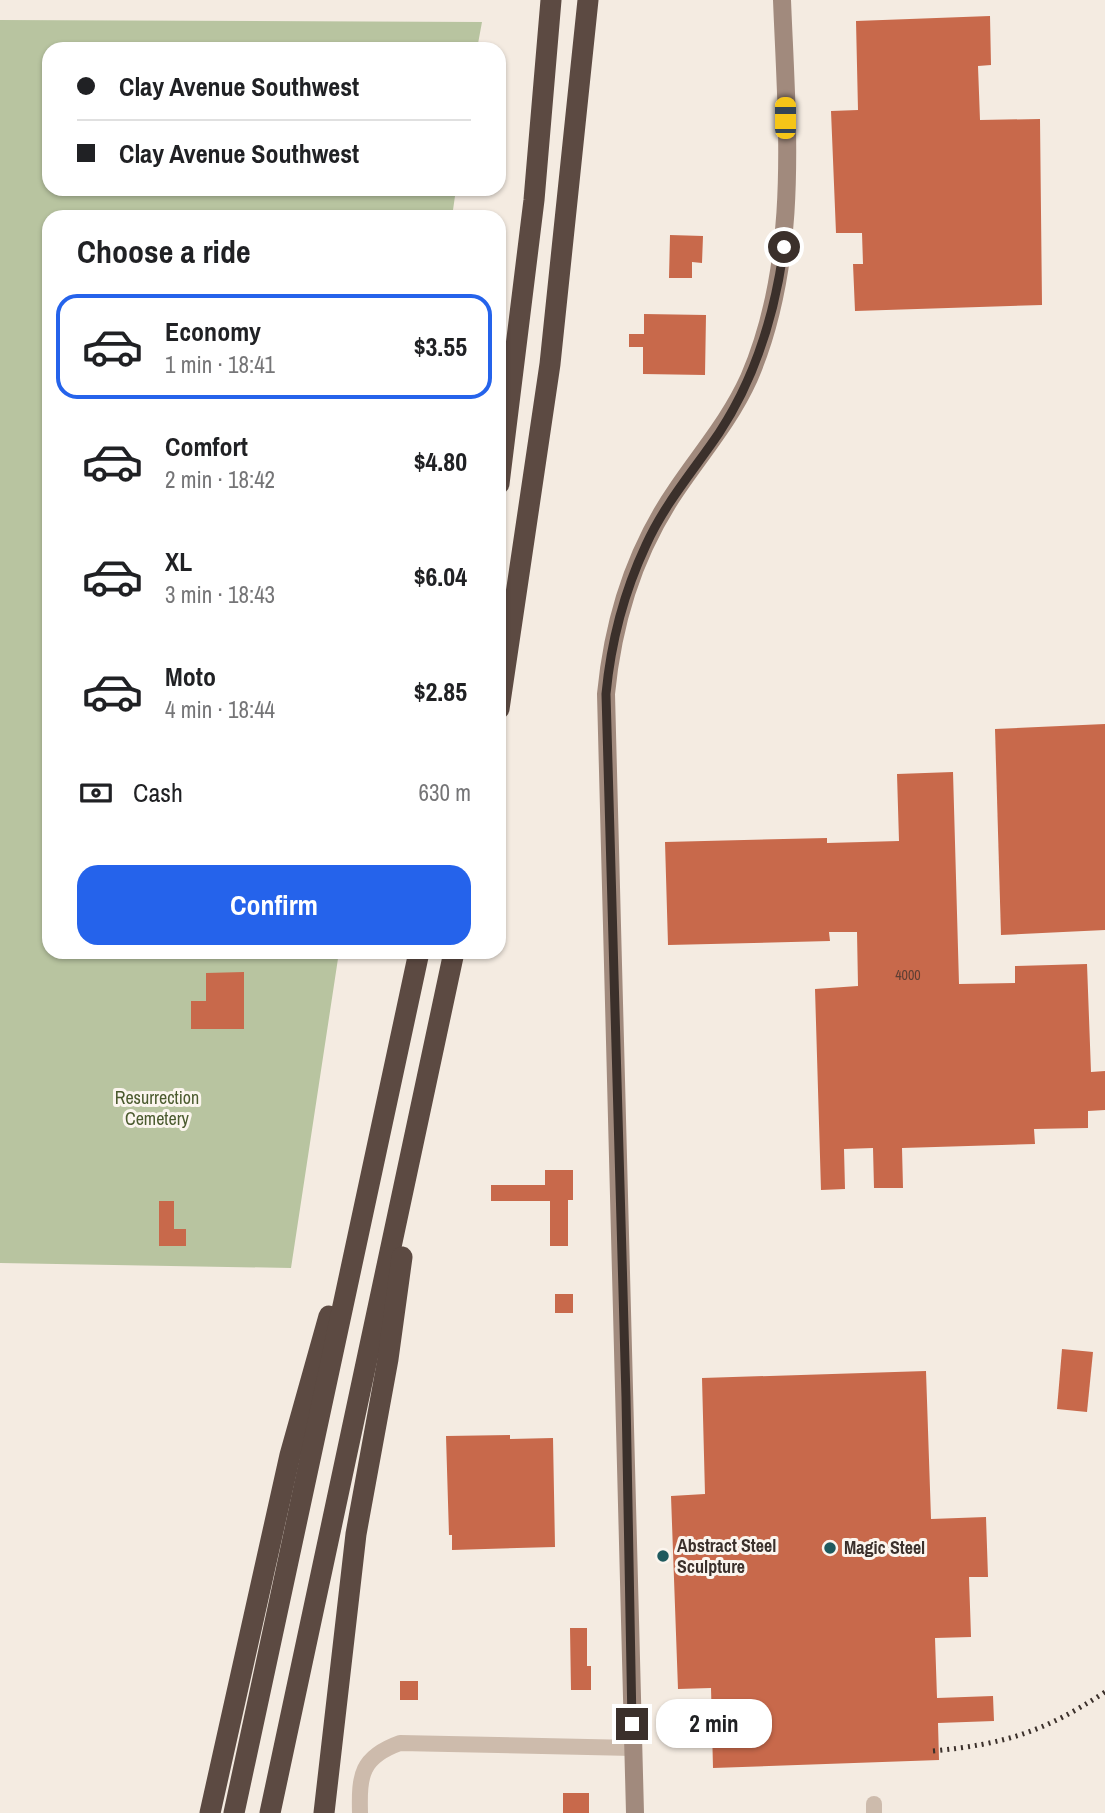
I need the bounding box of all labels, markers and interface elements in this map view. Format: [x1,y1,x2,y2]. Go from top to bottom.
text: Clay Avenue Southwest [119,69,359,104]
car [775,97,796,139]
text: Clay Avenue Southwest [119,136,359,171]
text: Choose a ride [77,230,251,273]
route start [768,231,800,263]
text: Economy [165,314,261,349]
icon: car [81,315,144,378]
text: $3.55 [414,329,467,364]
text: 1 min · 18:41 [165,349,275,380]
text: Comfort [165,429,248,464]
icon: car [81,430,144,493]
text: $4.80 [414,444,467,479]
text: 2 min · 18:42 [165,464,275,495]
text: XL [165,544,192,579]
icon: car [81,545,144,608]
text: $6.04 [414,559,467,594]
text: 3 min · 18:43 [165,579,275,610]
text: Moto [165,659,216,694]
icon: car [81,660,144,723]
text: $2.85 [414,674,467,709]
text: 4 min · 18:44 [165,694,275,725]
icon: cash [77,774,115,812]
text: Cash [133,775,183,810]
text: 630 m [419,777,471,808]
button: Confirm [77,865,471,945]
house number: 4000 [895,966,921,984]
park label: Resurrection Cemetery [115,1085,199,1131]
place label: Abstract Steel Sculpture [677,1533,776,1579]
place label: Magic Steel [844,1535,925,1560]
marker: Magic Steel [822,1540,838,1556]
marker: Abstract Steel Sculpture [655,1548,671,1564]
callout: 2 min [656,1700,772,1748]
route end [616,1708,648,1740]
text: 2 min [689,1708,739,1739]

